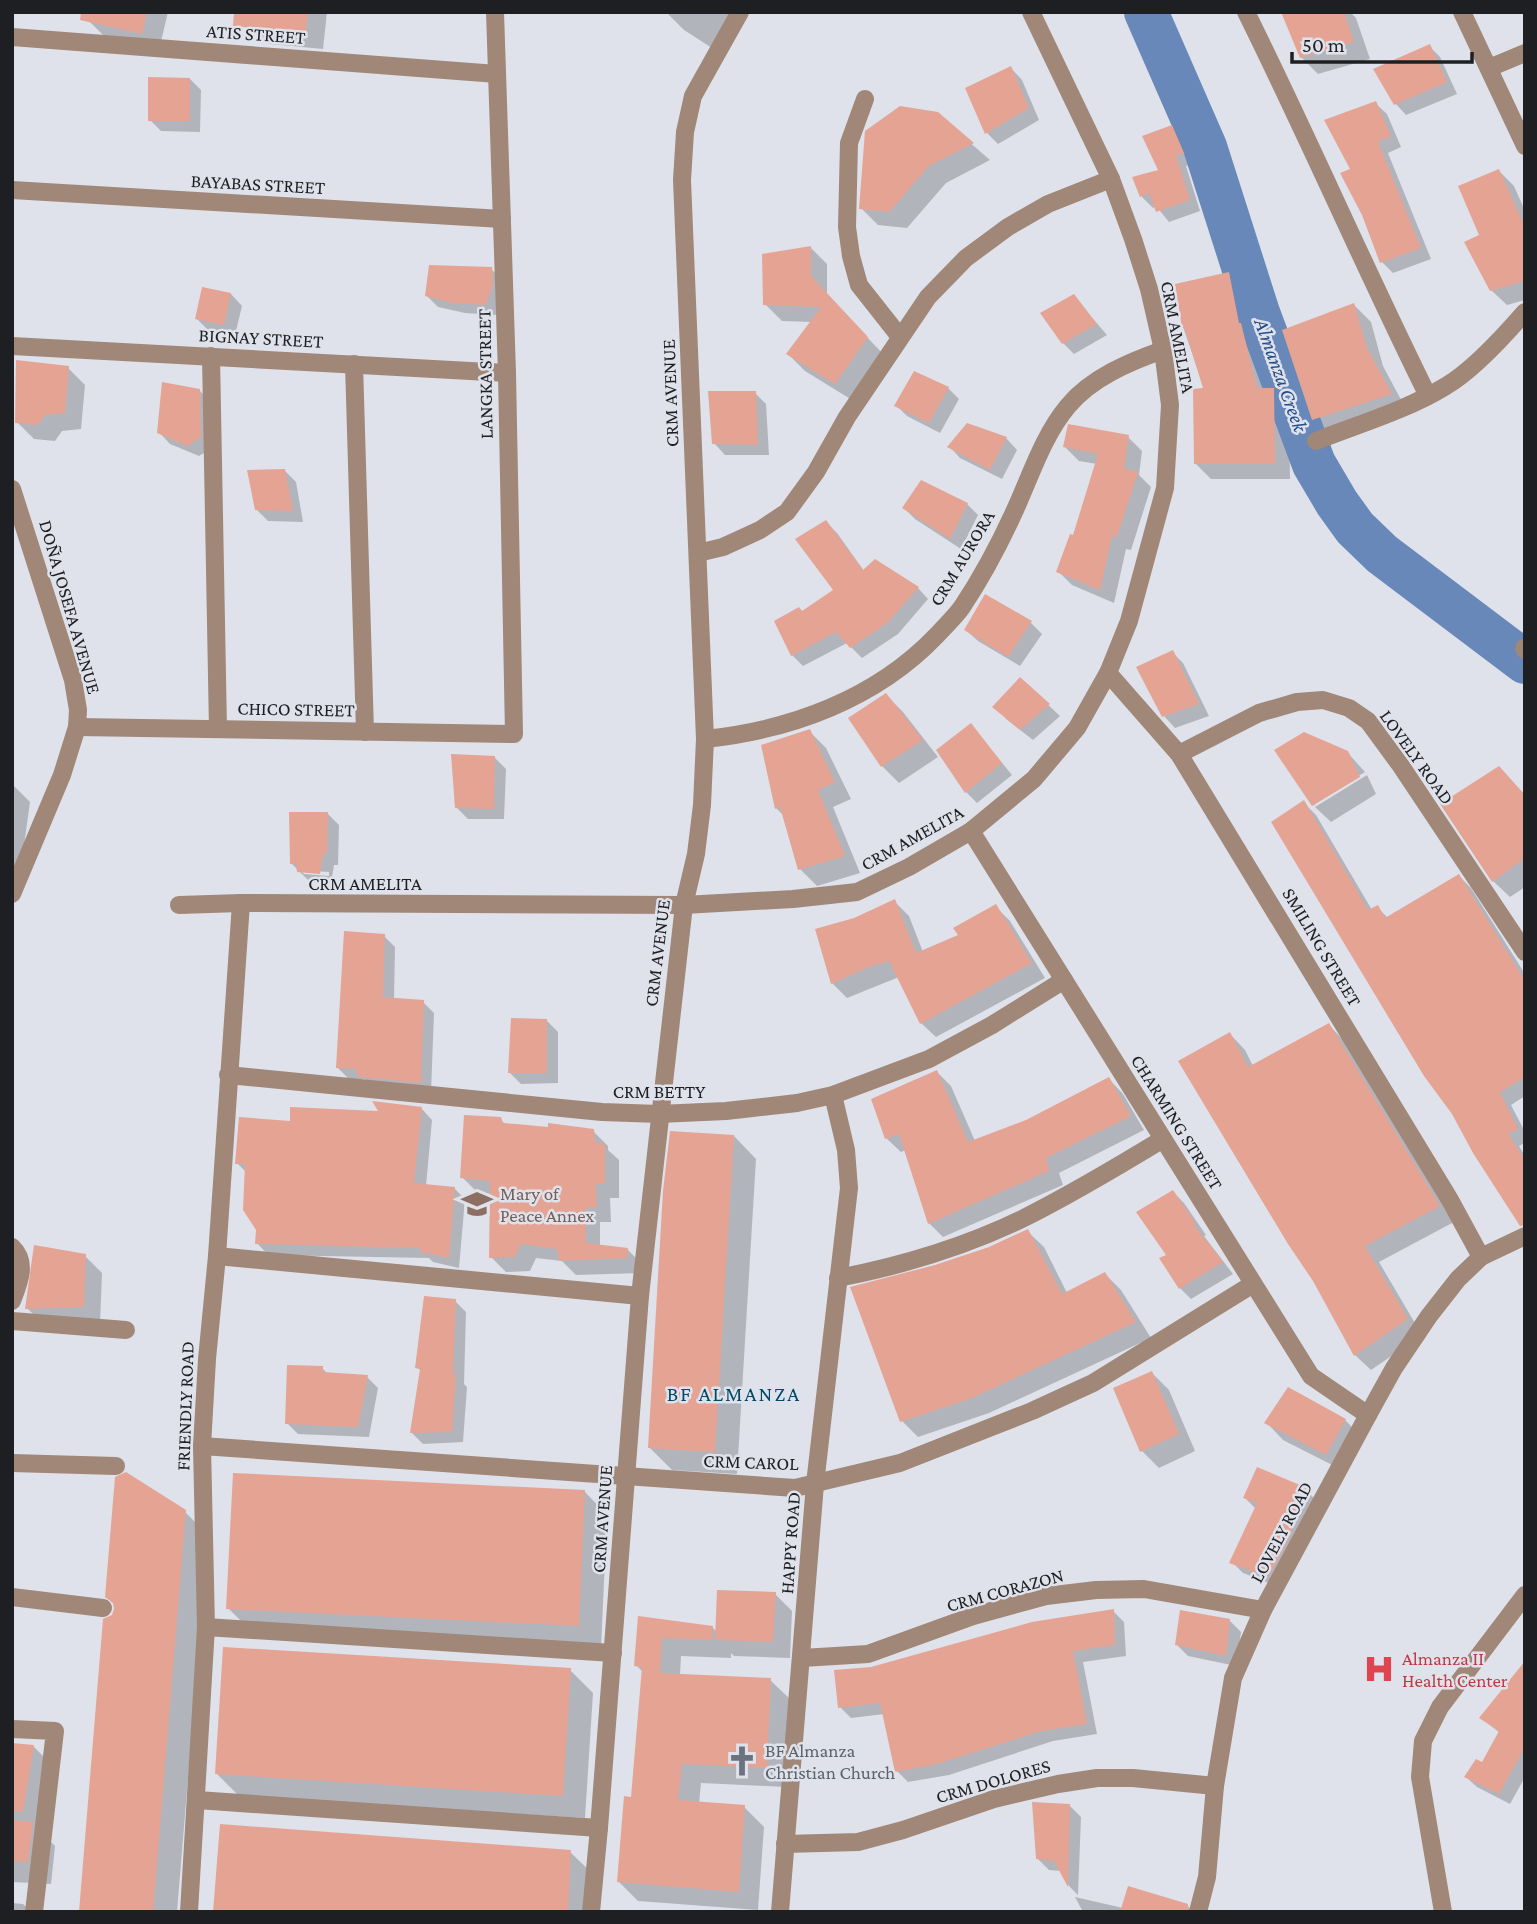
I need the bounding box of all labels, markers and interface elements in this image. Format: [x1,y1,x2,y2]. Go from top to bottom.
street label: ATIS STREET [206,20,307,48]
scale bar [1292,21,1472,65]
text: 50 m [1302,33,1345,57]
street label: BAYABAS STREET [190,170,326,198]
street label: CRM AMELITA [1157,279,1199,395]
street label: LANGKA STREET [473,308,497,439]
water label: Almanza Creek [1249,314,1313,436]
street label: BIGNAY STREET [198,324,325,352]
street label: CRM AVENUE [658,339,682,447]
street label: CRM AURORA [925,506,999,610]
street label: DOÑA JOSEFA AVENUE [35,518,105,696]
street label: CHICO STREET [237,697,356,721]
street label: LOVELY ROAD [1376,706,1458,808]
street label: CRM AMELITA [857,801,967,875]
street label: CRM AMELITA [308,873,422,894]
street label: SMILING STREET [1278,884,1366,1011]
street label: CRM AVENUE [640,898,674,1008]
street label: CHARMING STREET [1127,1051,1227,1194]
street label: CRM BETTY [613,1081,706,1102]
place label: Mary of Peace Annex [500,1183,594,1226]
school or university icon: Mary of Peace Annex [460,1187,494,1221]
street label: FRIENDLY ROAD [172,1341,198,1471]
district label: BF ALMANZA [667,1382,801,1406]
street label: CRM CAROL [703,1450,800,1474]
street label: CRM AVENUE [588,1464,616,1574]
street label: LOVELY ROAD [1246,1478,1316,1586]
street label: HAPPY ROAD [776,1491,804,1595]
street label: CRM CORAZON [944,1564,1066,1616]
place label: Almanza II Health Center [1402,1648,1508,1691]
hospital icon: Almanza II Health Center [1362,1652,1396,1686]
place label: BF Almanza Christian Church [765,1740,895,1783]
church icon: BF Almanza Christian Church [725,1744,759,1778]
street label: CRM DOLORES [933,1755,1053,1807]

